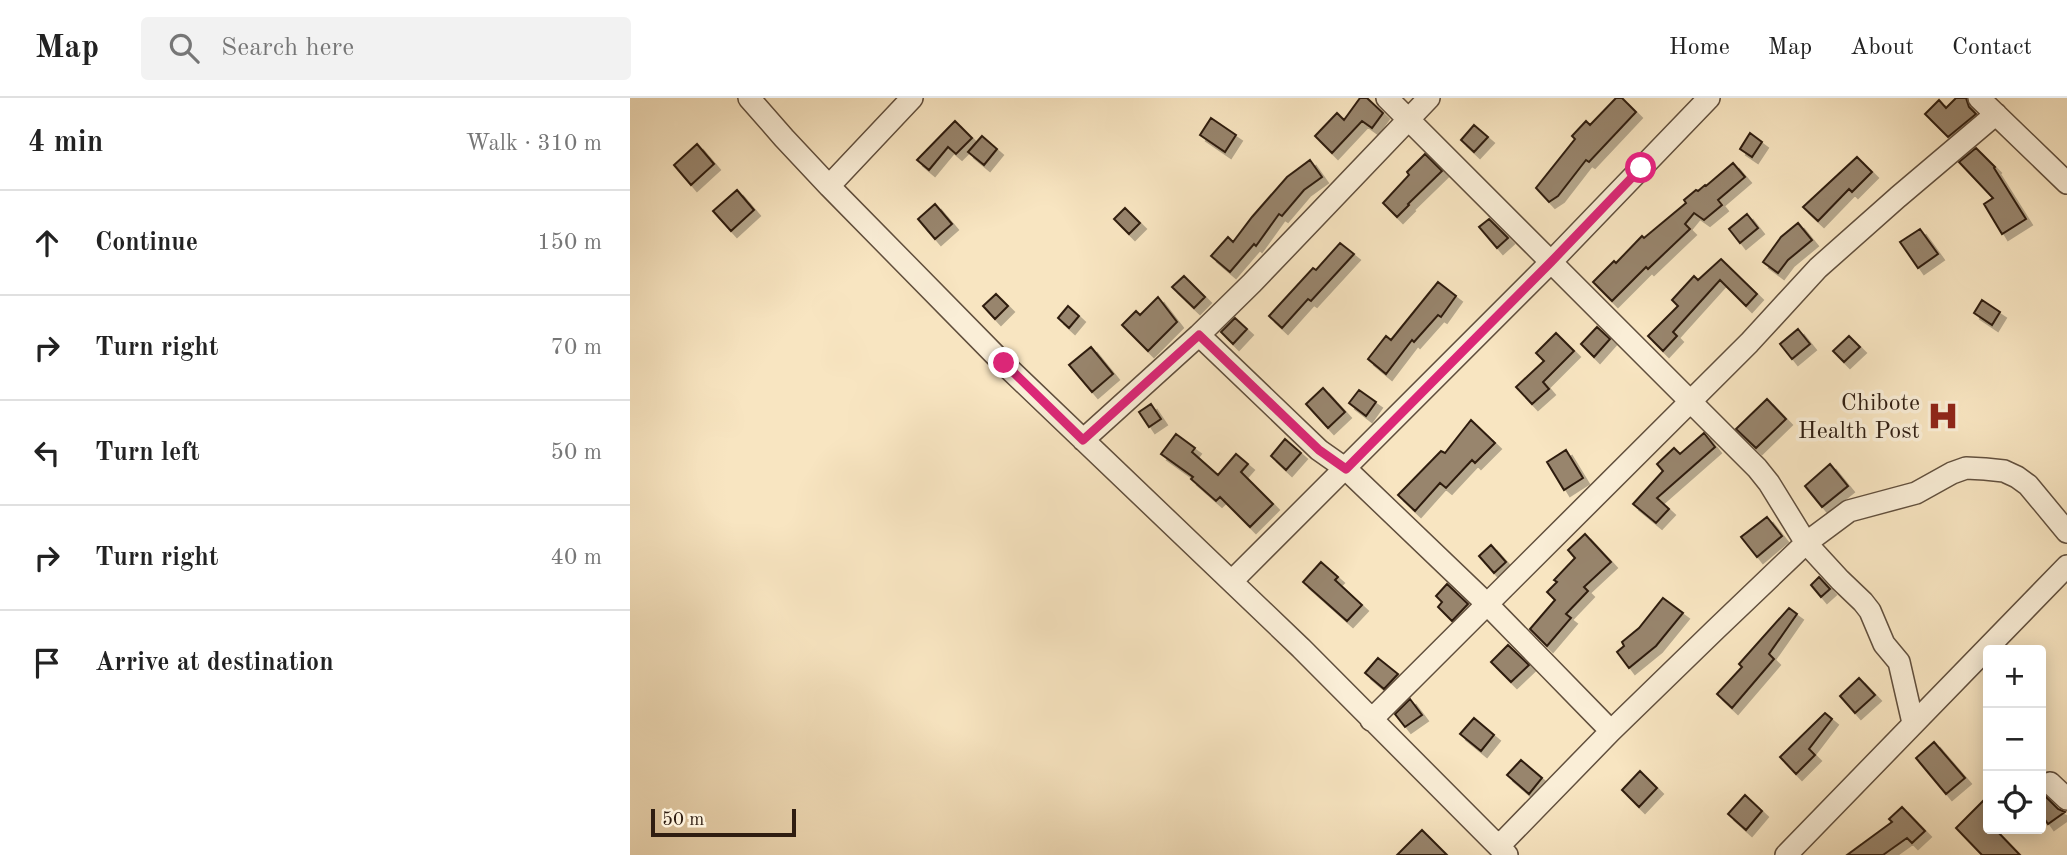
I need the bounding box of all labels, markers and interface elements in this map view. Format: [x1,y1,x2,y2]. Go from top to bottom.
search box [141,17,631,80]
icon: search [165,29,203,67]
text: Map [35,32,99,65]
text: Search here [221,35,354,61]
text: Home [1669,36,1730,60]
text: Map [1768,36,1812,60]
text: About [1850,36,1914,60]
text: Contact [1952,36,2032,60]
text: 4 min [28,128,103,158]
text: Walk · 310 m [466,132,602,155]
route start [1625,152,1656,183]
icon: ahead [28,224,66,262]
text: Continue [95,230,198,256]
text: 150 m [537,231,602,254]
icon: right [28,329,66,367]
text: Turn right [95,335,218,361]
text: 70 m [551,336,602,359]
route end [988,347,1019,378]
place label: Chibote Health Post [1798,392,1920,444]
hospital icon: Chibote Health Post [1926,399,1960,433]
icon: left [28,434,66,472]
text: Turn left [95,440,200,466]
text: 50 m [551,441,602,464]
icon: right [28,539,66,577]
text: Turn right [95,545,218,571]
text: 40 m [551,546,602,569]
icon: arrive [28,644,66,682]
map controls [1983,645,2046,834]
button: + [1983,645,2046,708]
text: Arrive at destination [95,650,334,676]
button: − [1983,708,2046,771]
button: locate [1983,771,2046,834]
scale bar [651,806,796,838]
text: 50 m [662,811,704,830]

